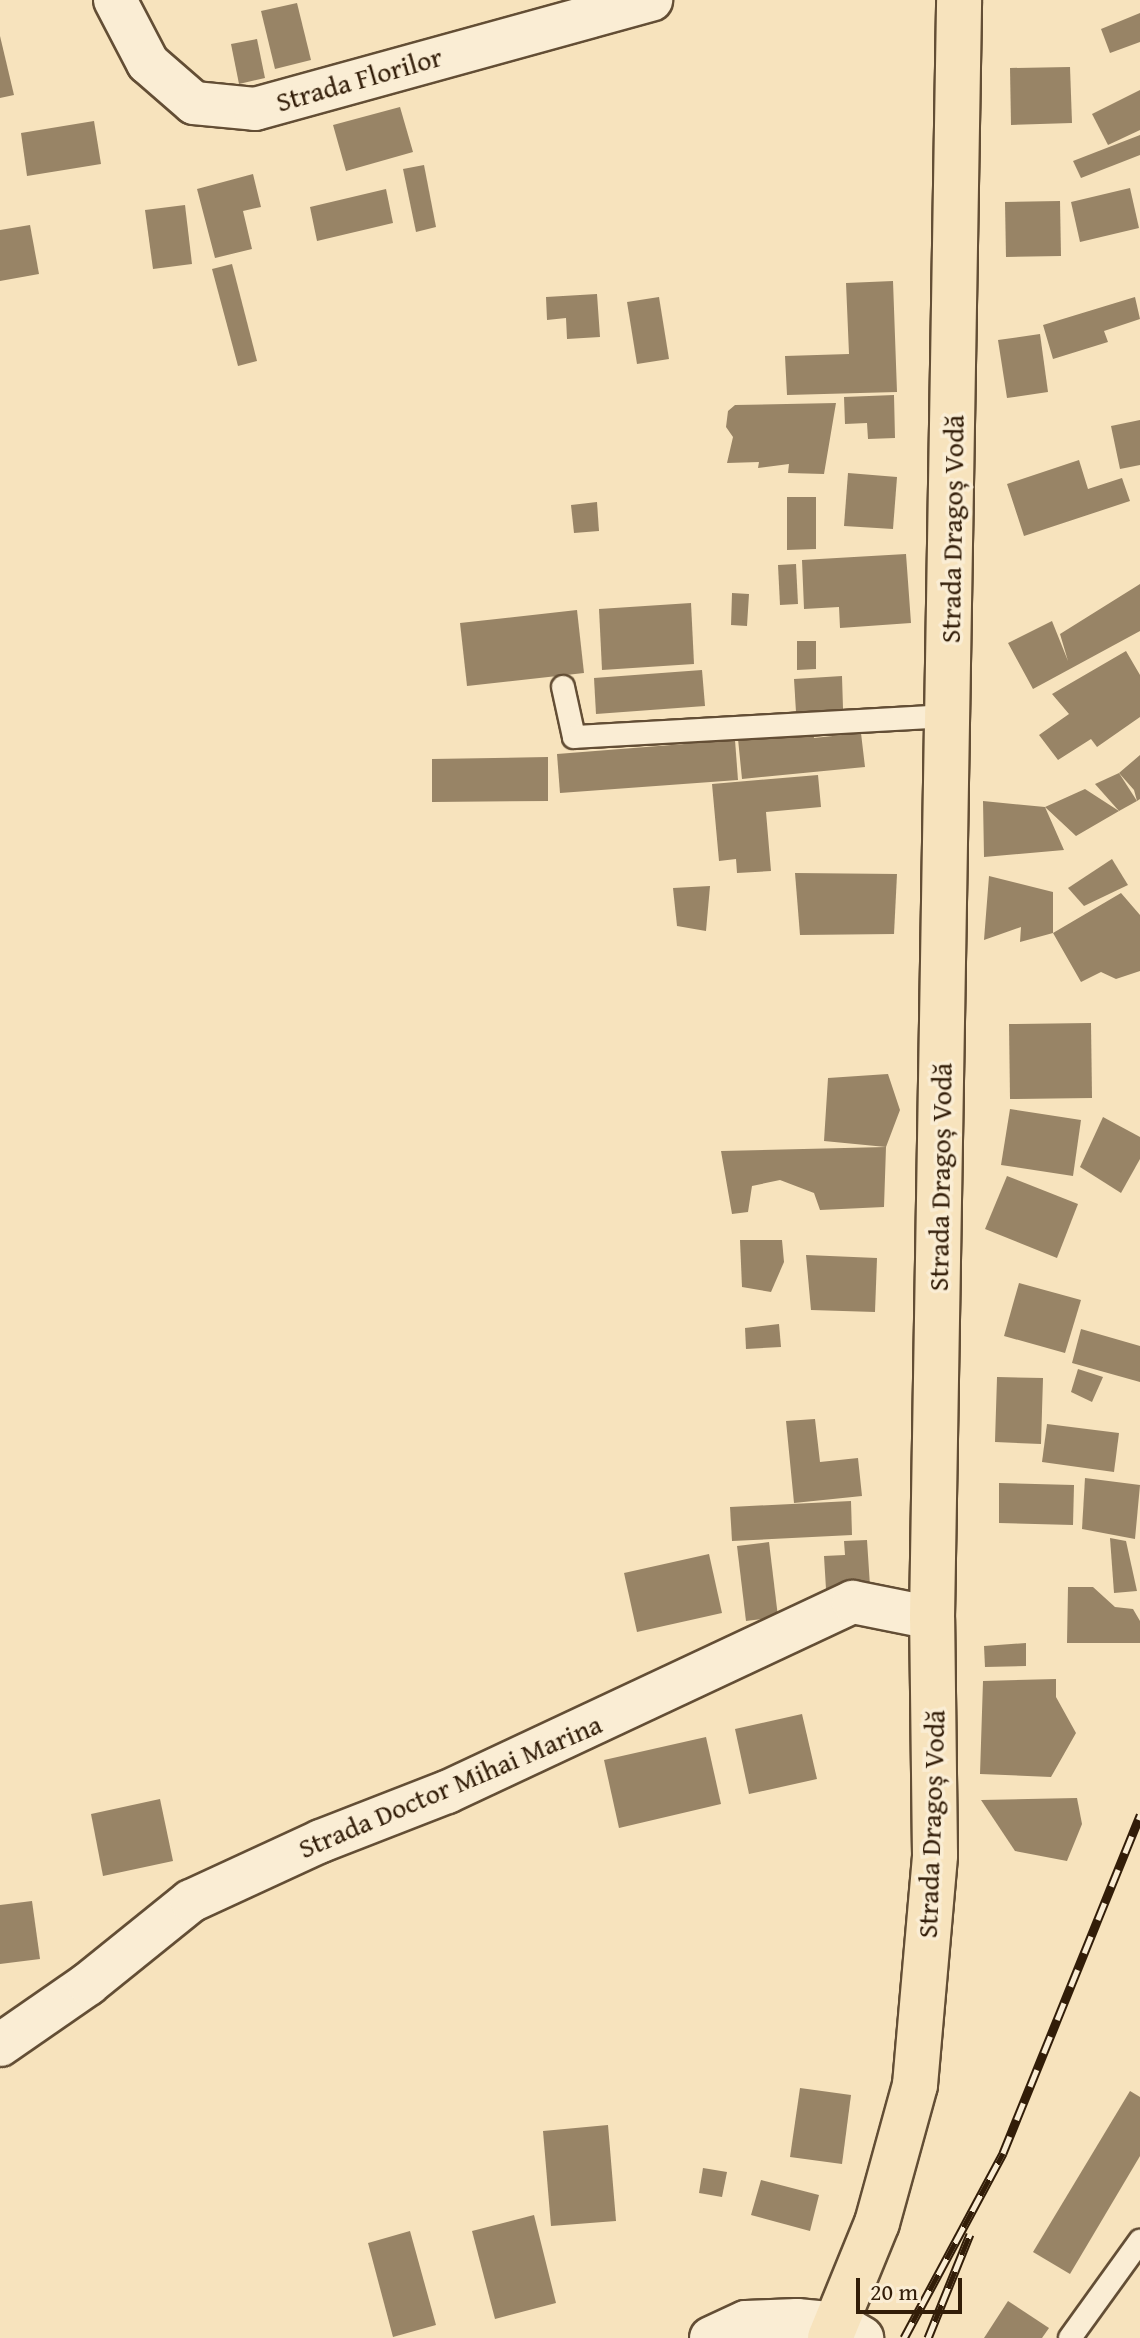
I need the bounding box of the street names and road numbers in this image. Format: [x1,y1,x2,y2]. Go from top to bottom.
street label: Strada Florilor [272,39,446,119]
street label: Strada Dragoș Vodă [933,414,971,644]
street label: Strada Dragoș Vodă [921,1062,959,1292]
street label: Strada Doctor Mihai Marina [293,1707,607,1865]
street label: Strada Dragoș Vodă [910,1709,952,1939]

